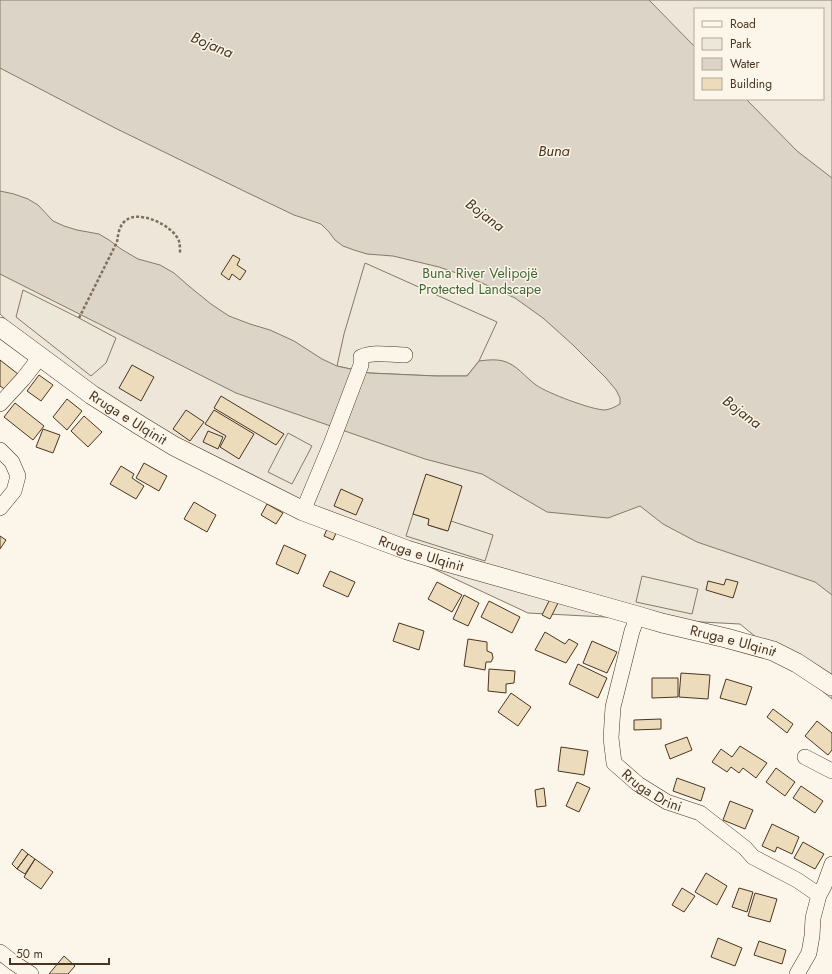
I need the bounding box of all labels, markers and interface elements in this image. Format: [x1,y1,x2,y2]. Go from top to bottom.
legend [694,8,824,100]
text: Road [730,15,756,33]
water label: Bojana [187,26,237,64]
text: Park [730,35,752,53]
text: Water [730,55,761,73]
text: Building [730,75,772,93]
water label: Buna [538,140,571,162]
water label: Bojana [461,193,510,237]
park label: Buna River Velipojë Protected Landscape [419,263,541,299]
street label: Rruga e Ulqinit [85,386,171,450]
water label: Bojana [718,390,767,434]
street label: Rruga e Ulqinit [376,530,467,577]
street label: Rruga e Ulqinit [688,620,781,662]
street label: Rruga Drini [617,764,685,816]
scale bar [10,940,109,966]
text: 50 m [16,945,43,963]

